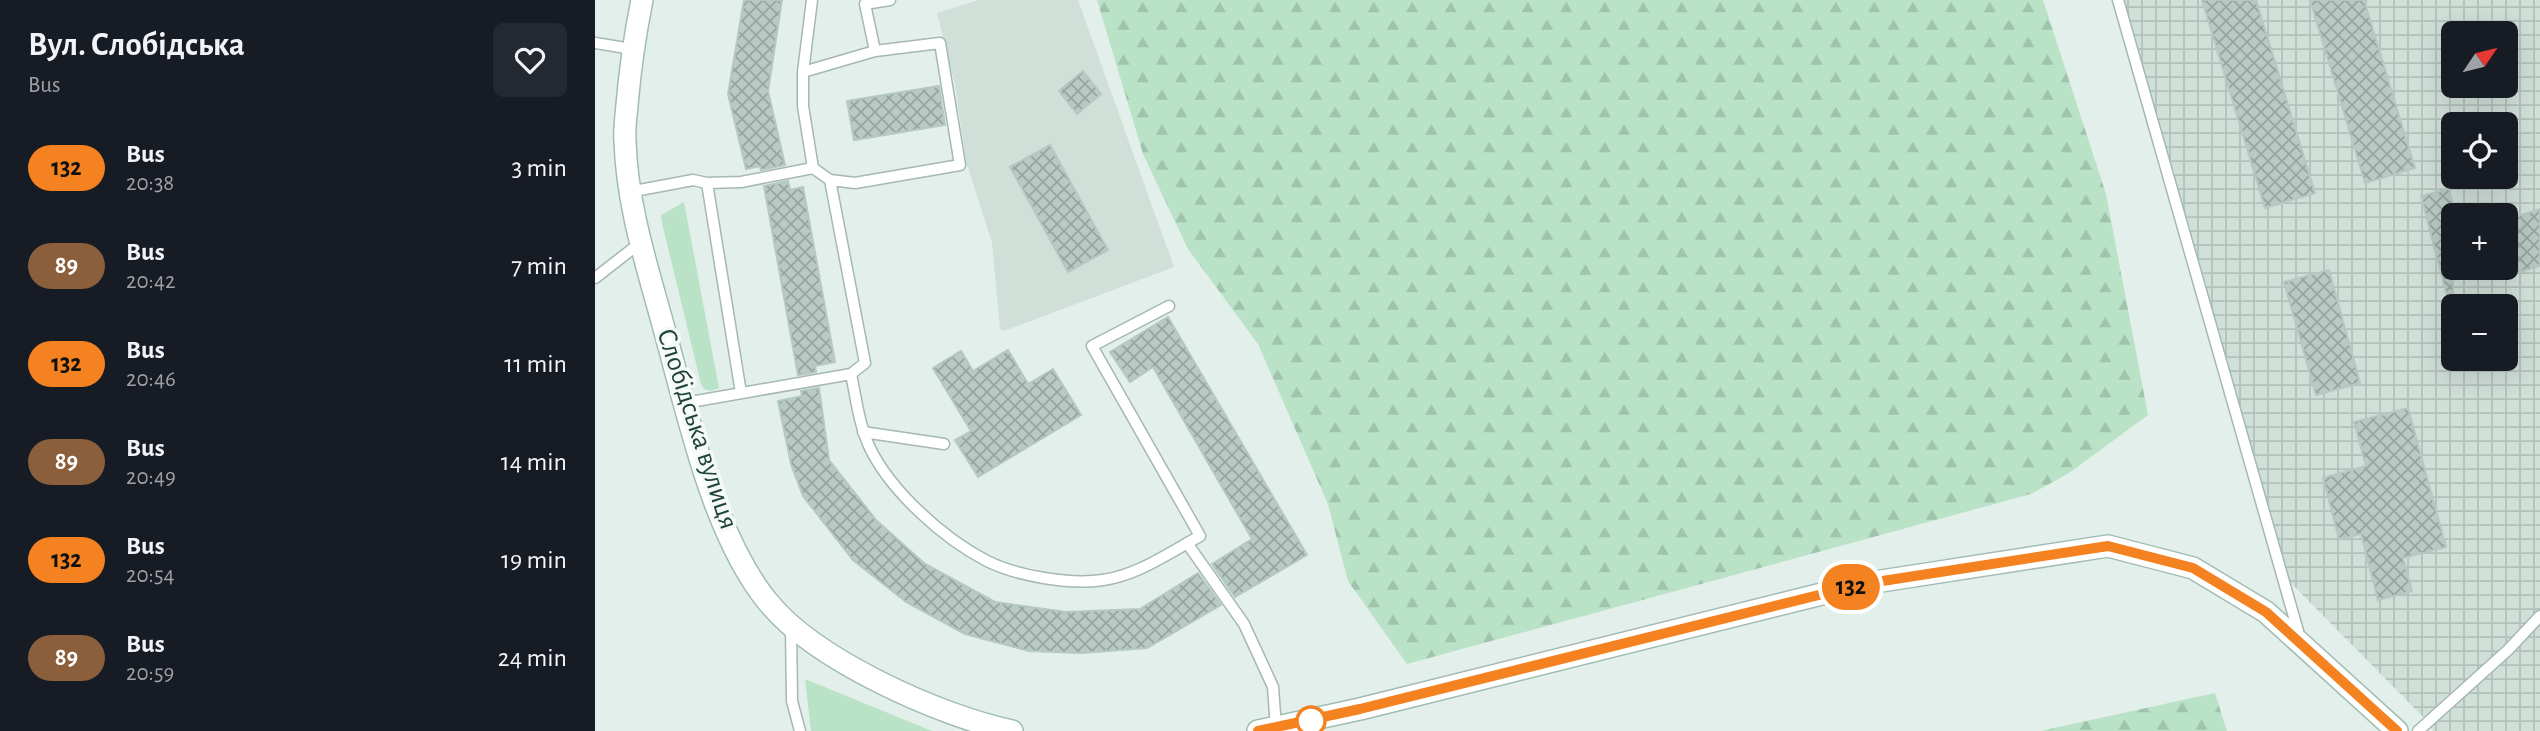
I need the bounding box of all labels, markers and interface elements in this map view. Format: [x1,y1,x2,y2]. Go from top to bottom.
north arrow [2441,21,2518,98]
map controls [2441,21,2518,371]
button: heart [493,23,567,97]
text: Вул. Слобідська [28,29,245,62]
text: Bus [28,74,61,97]
button: locate [2441,112,2518,189]
text: Bus [126,141,165,167]
text: 3 min [511,155,567,181]
text: 132 [51,156,82,180]
text: 20:38 [126,172,174,195]
button: + [2441,203,2518,280]
text: Bus [126,239,165,265]
text: 7 min [511,253,567,279]
text: 89 [55,254,78,278]
text: 20:42 [126,270,175,293]
button: − [2441,294,2518,371]
street label: Слобідська вулиця [651,325,743,533]
text: Bus [126,337,165,363]
text: 11 min [504,351,567,377]
text: 132 [51,352,82,376]
text: 20:46 [126,368,176,391]
text: Bus [126,435,165,461]
text: 14 min [501,449,567,475]
text: 89 [55,450,78,474]
text: 20:49 [126,466,176,489]
text: Bus [126,533,165,559]
text: 19 min [501,547,567,573]
text: 132 [51,548,82,572]
text: 20:54 [126,564,175,587]
line badge: 132 [1811,564,1891,610]
text: 132 [1836,575,1866,599]
text: Bus [126,631,165,657]
text: 24 min [498,645,567,671]
text: 89 [55,646,78,670]
text: 20:59 [126,662,174,685]
unlabelled marker [1296,706,1326,731]

